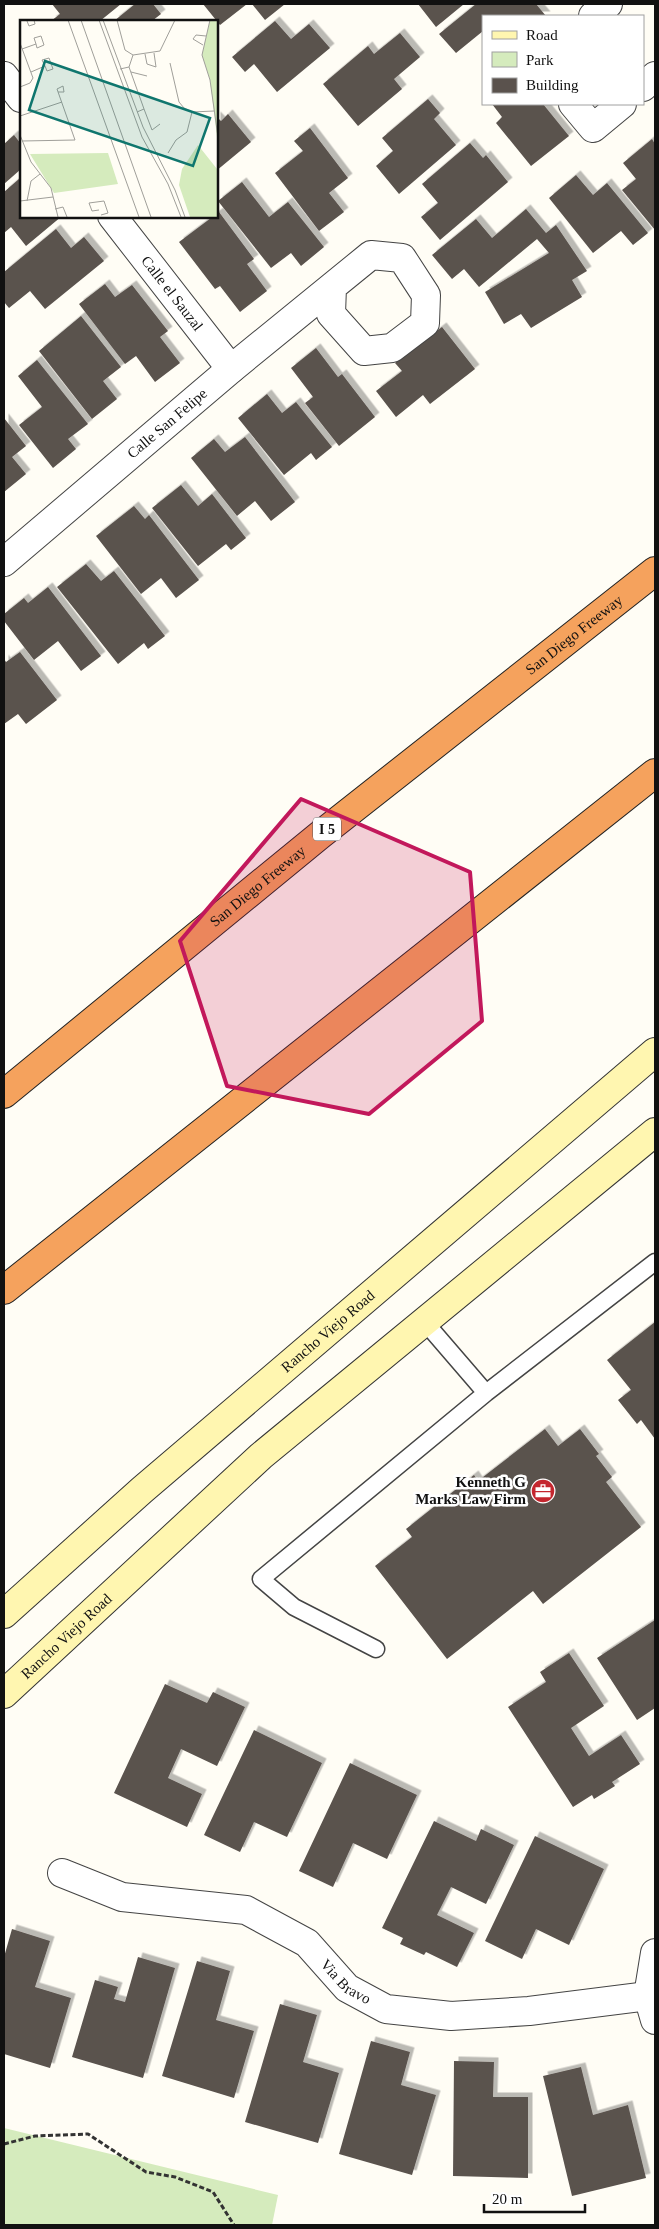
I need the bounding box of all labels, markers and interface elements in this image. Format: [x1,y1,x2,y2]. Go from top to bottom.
legend [482,15,644,105]
inset map [20,20,218,218]
text: Road [526,27,558,43]
text: Park [526,52,554,68]
text: Building [526,77,579,93]
street label: Calle el Sauzal [138,253,206,334]
street label: Calle San Felipe [124,385,210,462]
street label: San Diego Freeway [523,592,626,678]
road number: I 5 [313,818,341,841]
street label: San Diego Freeway [207,842,309,930]
street label: Rancho Viejo Road [278,1287,378,1375]
place label: Kenneth G Marks Law Firm [415,1474,526,1507]
office icon: Kenneth G Marks Law Firm [530,1478,556,1504]
street label: Rancho Viejo Road [18,1590,115,1682]
street label: Via Bravo [317,1956,373,2007]
scale bar [484,2182,585,2214]
text: 20 m [492,2191,523,2207]

